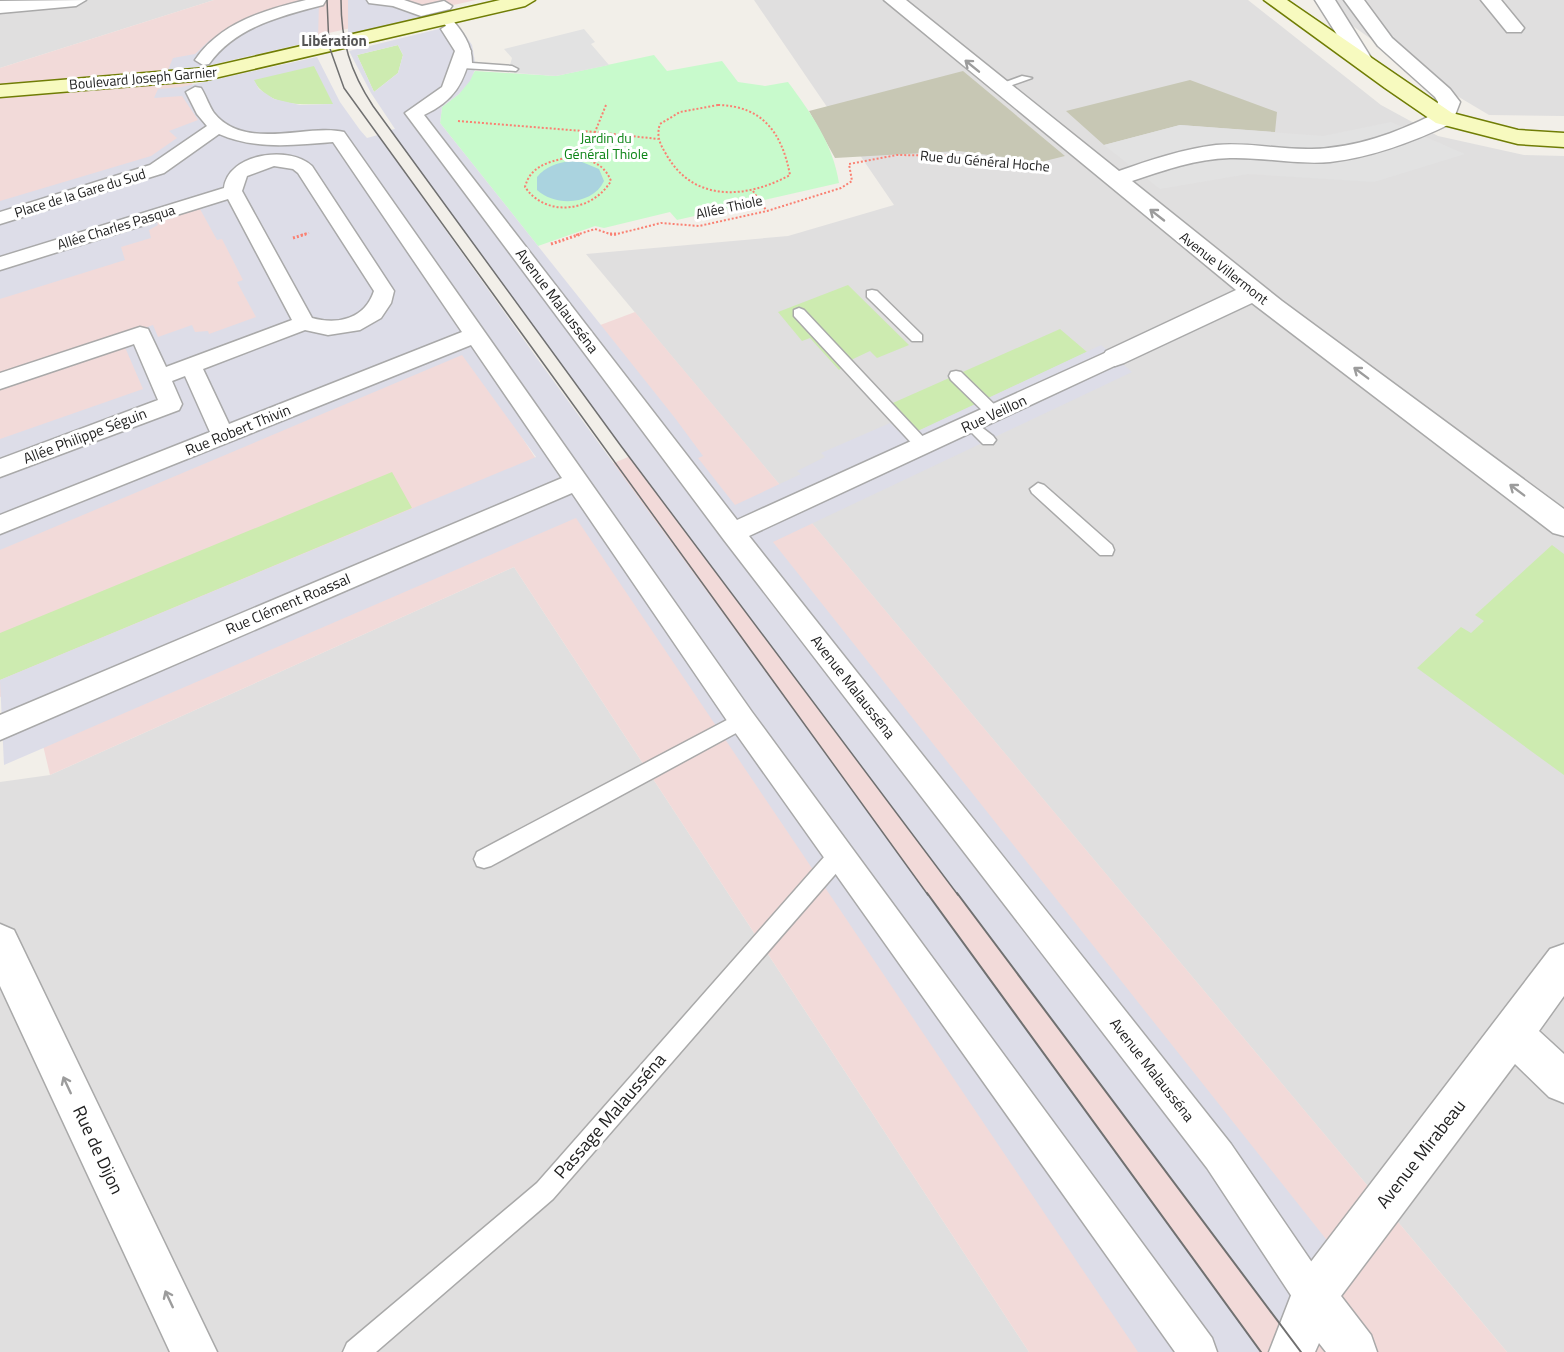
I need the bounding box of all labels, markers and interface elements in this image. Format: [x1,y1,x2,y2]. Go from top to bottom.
district label: Libération [301,29,367,52]
one-way arrow [965,60,981,73]
street label: Boulevard Joseph Garnier [68,61,218,94]
park label: Jardin du Général Thiole [564,127,648,164]
street label: Rue du Général Hoche [919,144,1051,177]
street label: Place de la Gare du Sud [12,163,148,223]
street label: Allée Thiole [694,189,764,224]
street label: Allée Charles Pasqua [54,199,177,254]
one-way arrow [1149,209,1165,222]
street label: Avenue Villermont [1175,226,1273,309]
street label: Avenue Malausséna [510,243,605,358]
one-way arrow [1353,366,1369,379]
street label: Rue Veillon [957,388,1030,439]
street label: Rue Robert Thivin [182,398,294,461]
street label: Allée Philippe Séguin [20,401,150,470]
one-way arrow [1510,483,1526,496]
street label: Rue Clément Roassal [222,567,354,640]
street label: Avenue Malausséna [805,630,902,744]
street label: Avenue Malausséna [1104,1013,1201,1127]
street label: Passage Malausséna [547,1047,672,1185]
one-way arrow [61,1077,73,1095]
street label: Avenue Mirabeau [1369,1093,1472,1214]
street label: Rue de Dijon [66,1101,131,1198]
one-way arrow [162,1291,174,1309]

